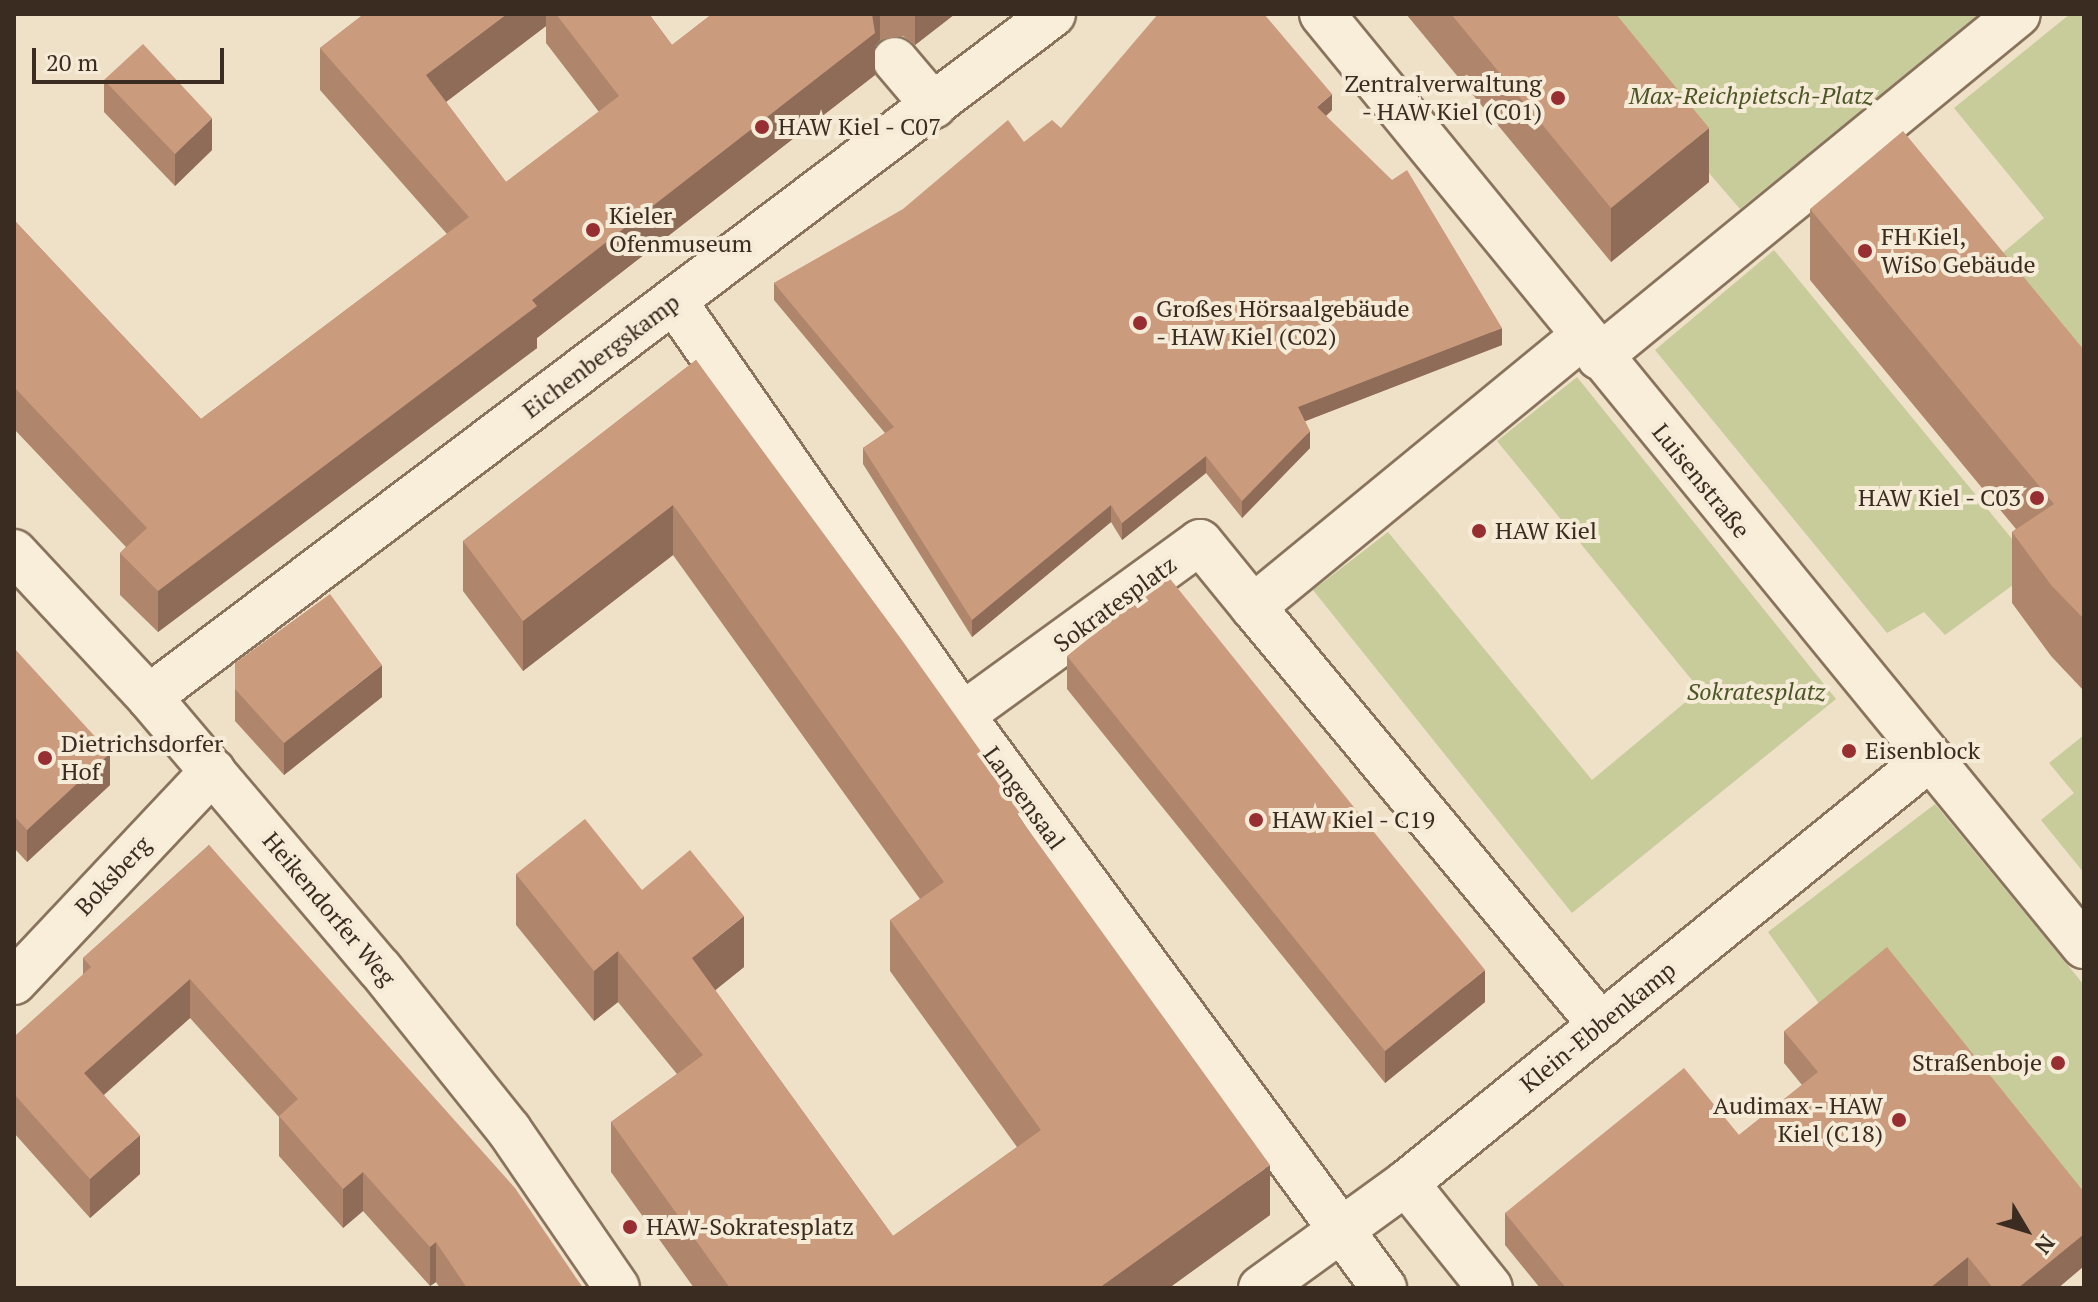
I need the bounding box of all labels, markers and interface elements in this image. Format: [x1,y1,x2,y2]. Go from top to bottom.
scale bar [36,32,228,82]
text: 20 m [46,46,98,78]
place label: Zentralverwaltung - HAW Kiel (C01) [1344,70,1542,126]
park label: Max-Reichpietsch-Platz [1629,82,1873,110]
marker: Zentralverwaltung - HAW Kiel (C01) [1549,89,1567,107]
place label: HAW Kiel - C07 [778,113,943,141]
marker: HAW Kiel - C07 [753,118,771,136]
place label: Kieler Ofenmuseum [609,202,752,258]
marker: Kieler Ofenmuseum [584,221,602,239]
place label: FH Kiel, WiSo Gebäude [1881,223,2036,279]
marker: FH Kiel, WiSo Gebäude [1856,242,1874,260]
street label: Eichenbergskamp [517,288,685,424]
place label: Großes Hörsaalgebäude - HAW Kiel (C02) [1156,295,1409,351]
marker: Großes Hörsaalgebäude - HAW Kiel (C02) [1131,314,1149,332]
street label: Luisenstraße [1646,418,1756,544]
place label: HAW Kiel - C03 [1856,484,2021,512]
marker: HAW Kiel - C03 [2028,489,2046,507]
place label: HAW Kiel [1495,517,1597,545]
marker: HAW Kiel [1470,522,1488,540]
street label: Sokratesplatz [1048,550,1182,658]
park label: Sokratesplatz [1687,678,1825,706]
place label: Dietrichsdorfer Hof [61,730,223,786]
place label: Eisenblock [1865,737,1980,765]
street label: Langensaal [977,741,1071,855]
marker: Eisenblock [1840,742,1858,760]
marker: Dietrichsdorfer Hof [36,749,54,767]
place label: HAW Kiel - C19 [1272,806,1437,834]
marker: HAW Kiel - C19 [1247,811,1265,829]
street label: Heikendorfer Weg [256,826,402,992]
street label: Boksberg [69,830,157,922]
street label: Klein-Ebbenkamp [1514,955,1682,1099]
place label: Straßenboje [1912,1049,2042,1077]
marker: Straßenboje [2049,1054,2067,1072]
place label: Audimax - HAW Kiel (C18) [1711,1092,1883,1148]
marker: Audimax - HAW Kiel (C18) [1890,1111,1908,1129]
north arrow [1986,1190,2066,1270]
place label: HAW-Sokratesplatz [646,1213,854,1241]
marker: HAW-Sokratesplatz [621,1218,639,1236]
text: N [2029,1230,2062,1261]

